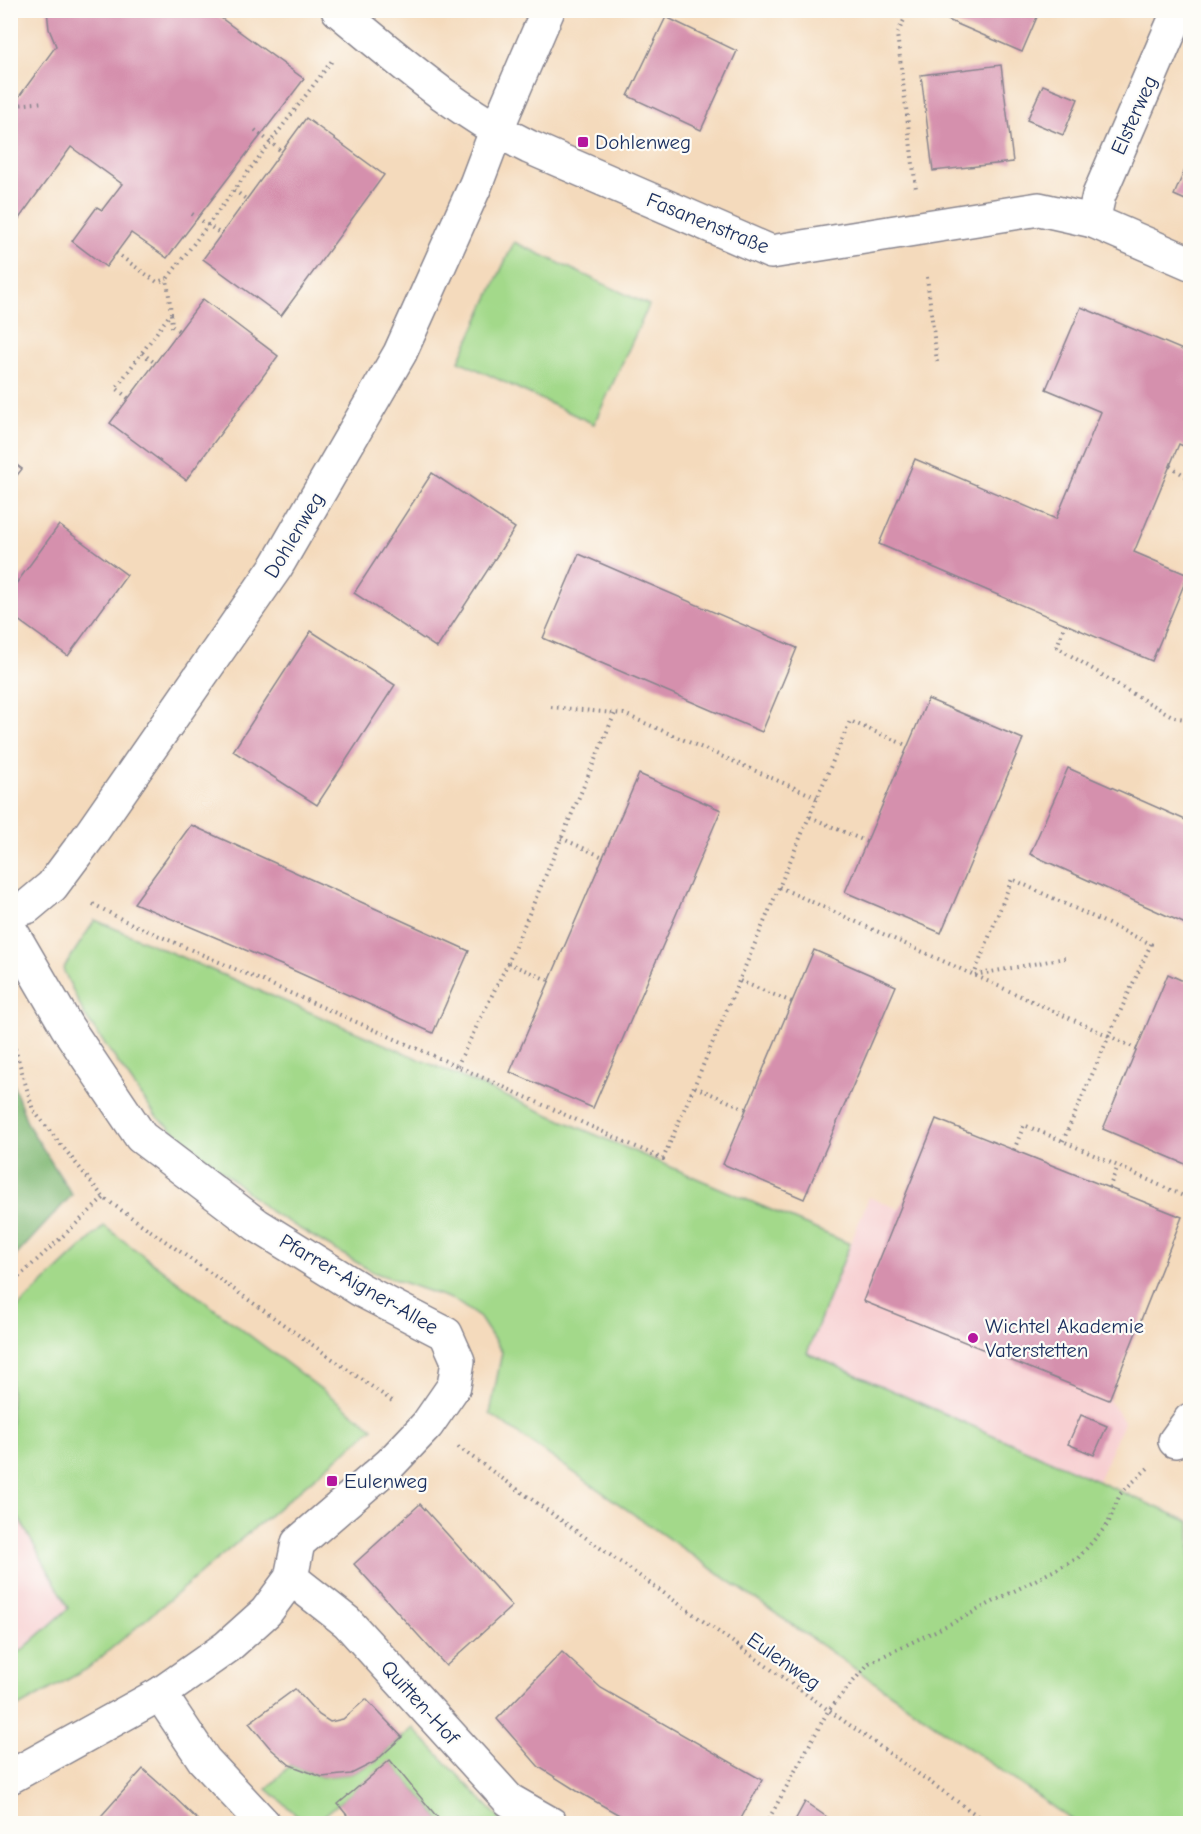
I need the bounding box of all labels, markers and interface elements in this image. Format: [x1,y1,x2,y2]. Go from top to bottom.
street label: Elsterweg [1106,72,1162,158]
place label: Dohlenweg [595,130,691,154]
marker: Dohlenweg [576,135,590,149]
street label: Fasanenstraße [643,188,773,258]
street label: Dohlenweg [259,488,329,582]
street label: Pfarrer-Aigner-Allee [275,1229,443,1339]
place label: Wichtel Akademie Vaterstetten [985,1314,1144,1362]
marker: Wichtel Akademie Vaterstetten [966,1331,980,1345]
place label: Eulenweg [344,1469,428,1493]
marker: Eulenweg [325,1474,339,1488]
street label: Eulenweg [743,1627,825,1695]
street label: Quitten-Hof [376,1655,465,1750]

